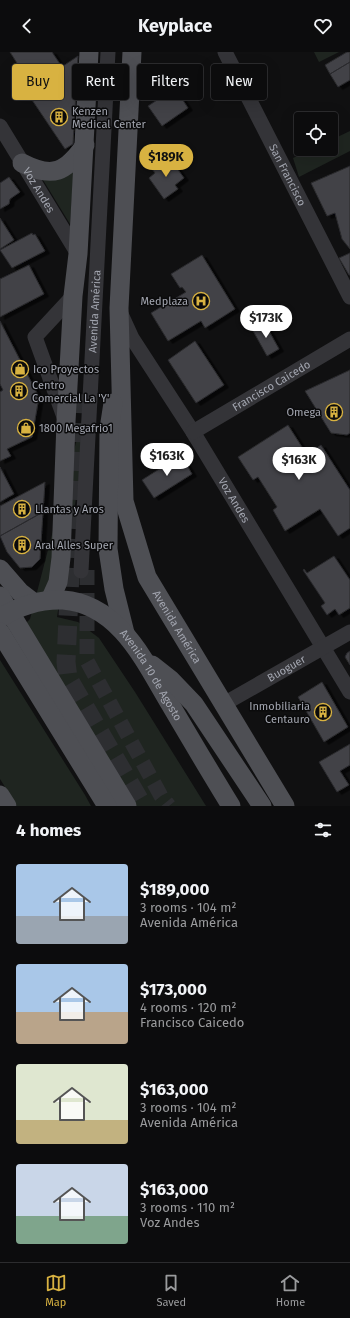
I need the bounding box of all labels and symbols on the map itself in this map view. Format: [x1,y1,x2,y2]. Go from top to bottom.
place label: Kenzen Medical Center [72,105,147,131]
building icon: Kenzen Medical Center [49,107,69,127]
street label: San Francisco [266,142,308,208]
pin: $189K [138,144,194,178]
street label: Voz Andes [20,165,57,215]
street label: Avenida América [86,270,104,353]
hospital icon: Medplaza [191,291,211,311]
place label: Medplaza [141,295,188,308]
pin: $173K [238,305,294,339]
street label: Francisco Caicedo [230,358,313,414]
shop icon: Ico Proyectos [10,359,30,379]
place label: Ico Proyectos [33,363,99,376]
place label: Centro Comercial La 'Y' [32,379,109,405]
building icon: Centro Comercial La 'Y' [9,381,29,401]
building icon: Omega [324,402,344,422]
place label: Omega [286,406,321,419]
shop icon: 1800 Megafrio1 [16,418,36,438]
place label: 1800 Megafrio1 [39,422,113,435]
pin: $163K [139,443,195,477]
pin: $163K [271,447,327,481]
street label: Voz Andes [215,475,252,525]
building icon: Llantas y Aros [12,499,32,519]
place label: Llantas y Aros [35,503,104,516]
building icon: Aral Alles Super [12,535,32,555]
place label: Aral Alles Super [35,539,114,552]
street label: Avenida América [150,588,204,666]
street label: Avenida 10 de Agosto [117,627,185,723]
street label: Buoguer [265,652,309,685]
place label: Inmobiliaria Centauro [249,700,310,726]
building icon: Inmobiliaria Centauro [313,702,333,722]

